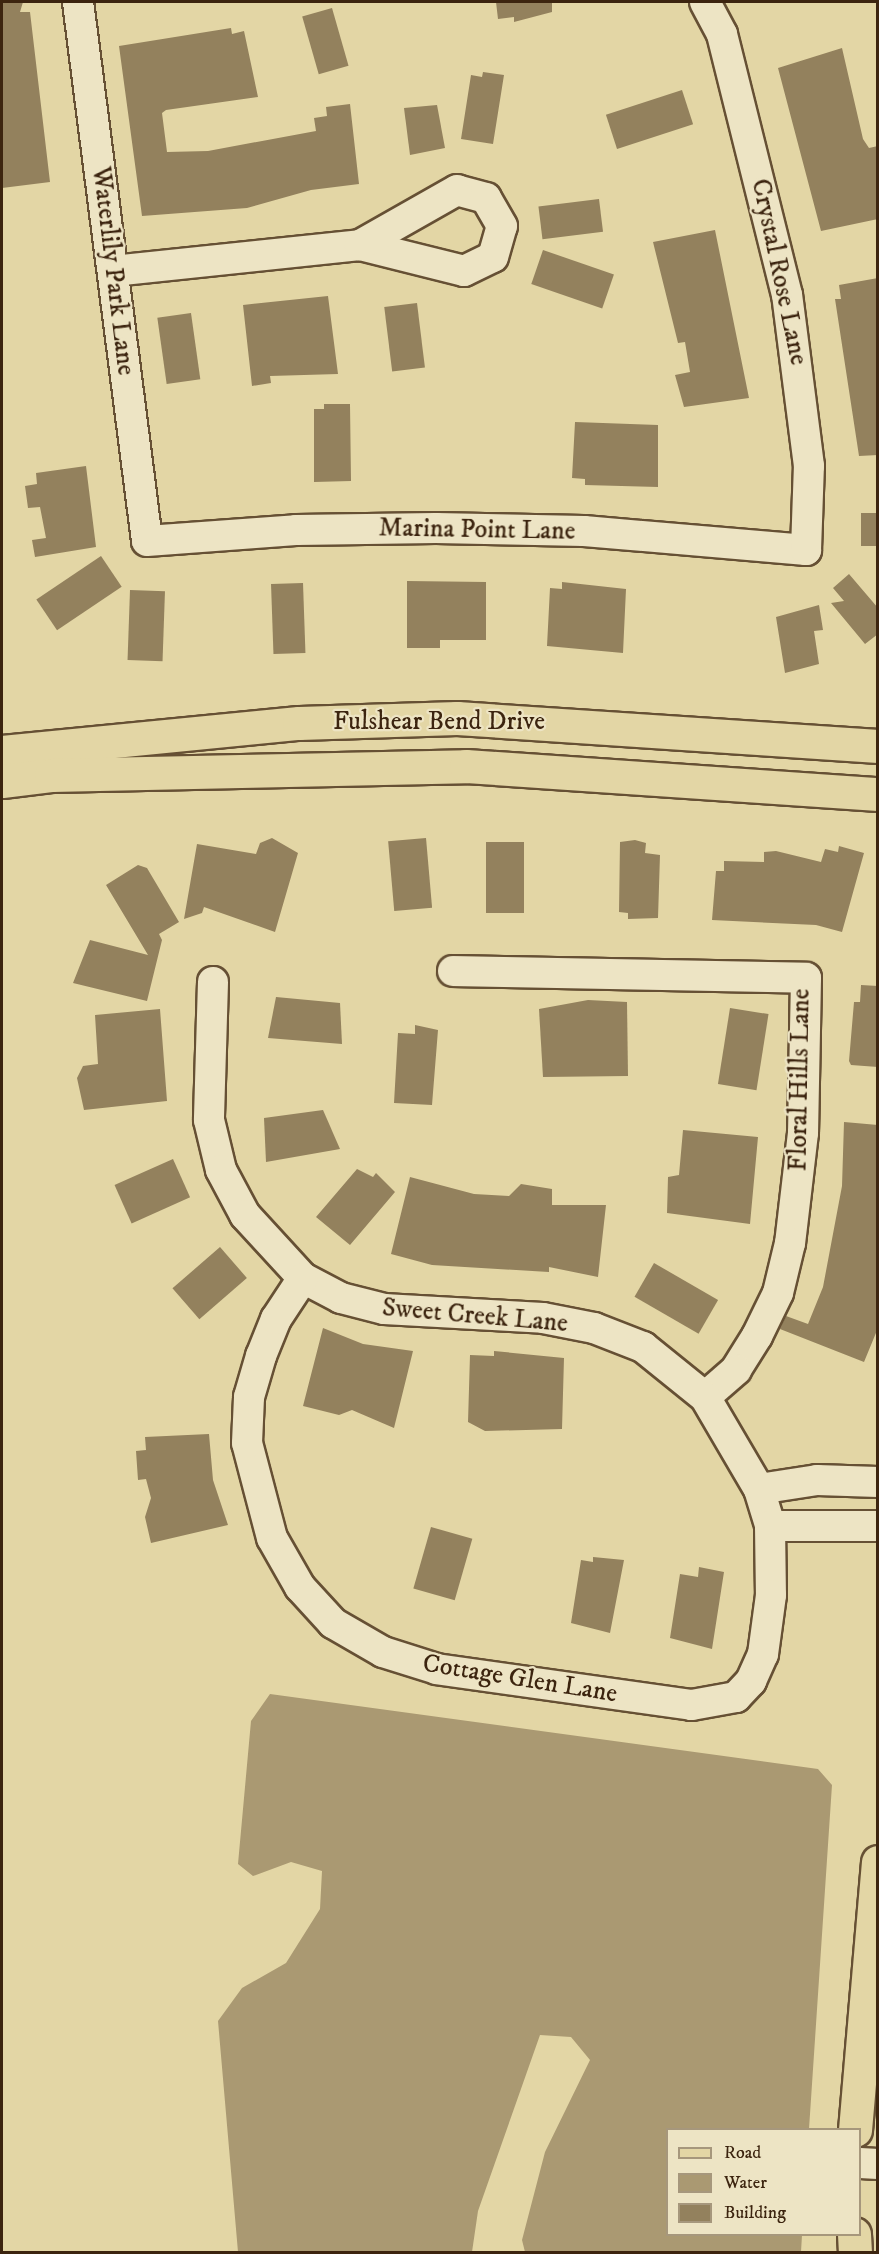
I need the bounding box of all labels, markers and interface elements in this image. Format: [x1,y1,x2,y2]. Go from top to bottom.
street label: Waterlily Park Lane [85,165,141,377]
street label: Crystal Rose Lane [744,176,814,368]
street label: Marina Point Lane [378,513,576,547]
street label: Fulshear Bend Drive [333,706,545,738]
street label: Floral Hills Lane [783,988,817,1172]
street label: Sweet Creek Lane [381,1292,569,1340]
street label: Cottage Glen Lane [421,1648,619,1710]
legend [666,2128,861,2236]
text: Road [724,2142,761,2164]
text: Water [724,2172,767,2194]
text: Building [724,2202,786,2224]

